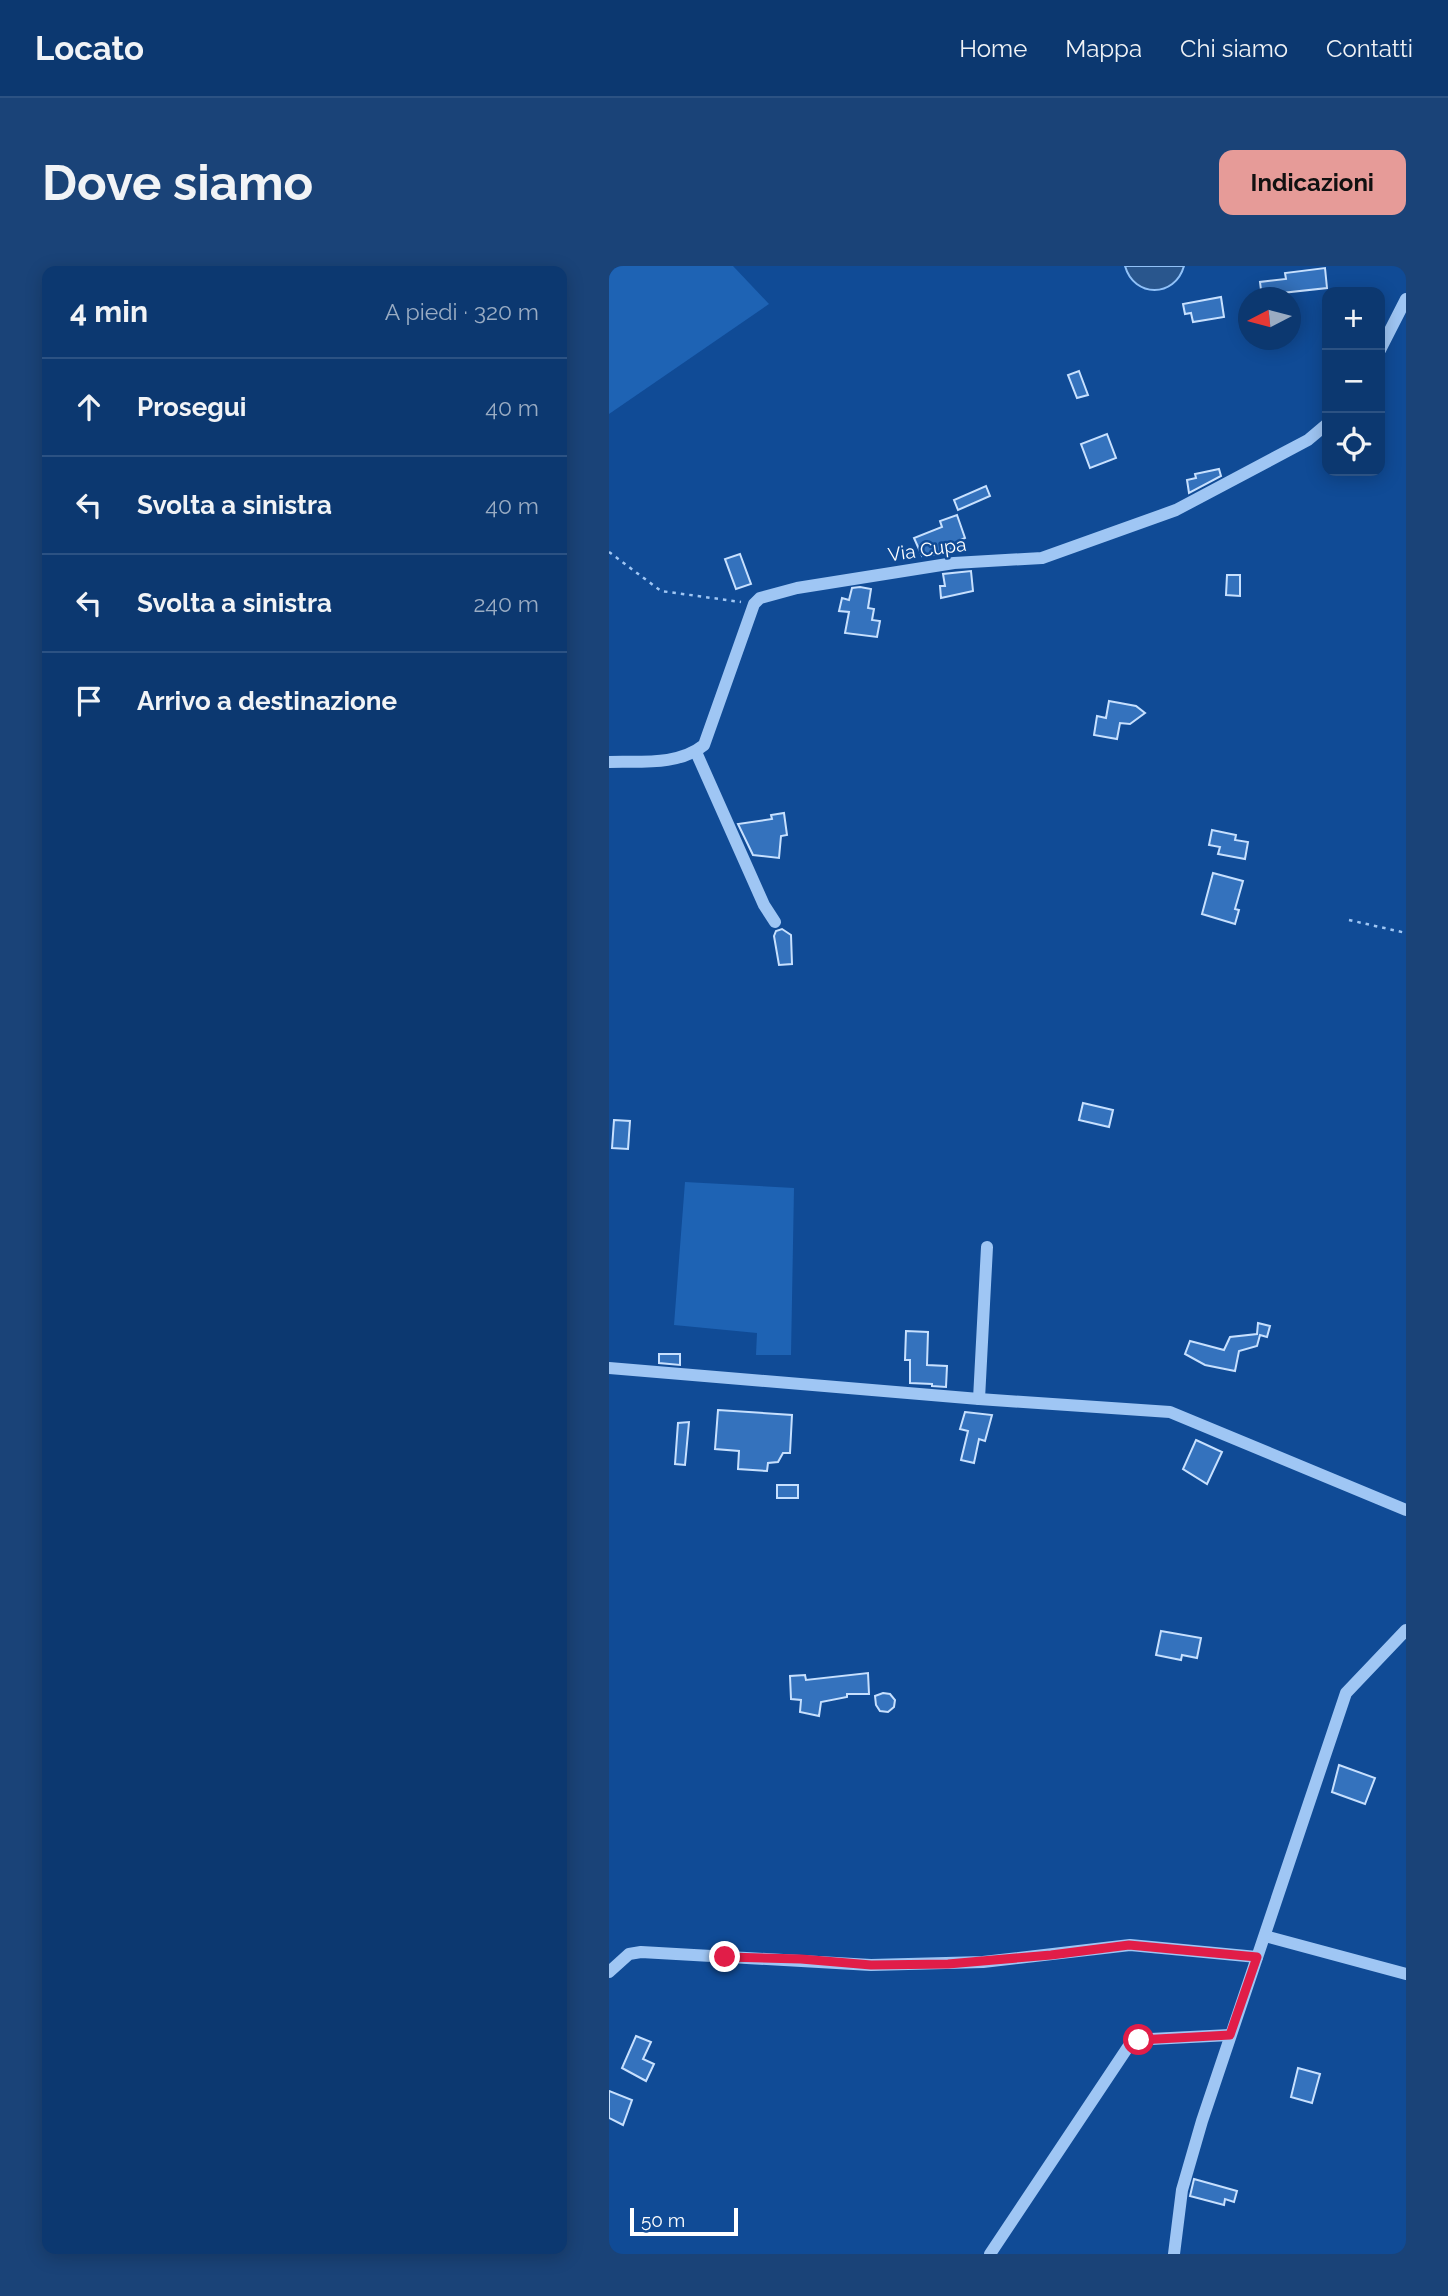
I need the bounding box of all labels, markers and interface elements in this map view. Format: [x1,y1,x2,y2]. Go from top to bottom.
text: Locato [35,29,144,68]
text: Home [959,34,1027,63]
text: Mappa [1065,34,1142,63]
text: Chi siamo [1180,34,1288,63]
text: Contatti [1326,34,1413,63]
button: Indicazioni [1219,150,1406,215]
text: Dove siamo [42,154,313,211]
north arrow [1238,287,1301,350]
map controls [1322,287,1385,476]
button: + [1322,287,1385,350]
text: 4 min [70,294,148,329]
text: A piedi · 320 m [385,298,539,325]
button: − [1322,350,1385,413]
icon: ahead [70,388,108,426]
text: Prosegui [137,392,246,422]
text: 40 m [485,394,539,421]
button: locate [1322,413,1385,476]
icon: left [70,486,108,524]
text: Svolta a sinistra [137,490,332,520]
text: 40 m [485,492,539,519]
street label: Via Cupa [887,533,967,565]
icon: left [70,584,108,622]
text: Svolta a sinistra [137,588,332,618]
text: 240 m [473,590,539,617]
icon: arrive [70,682,108,720]
text: Arrivo a destinazione [137,686,397,716]
route end [709,1941,740,1972]
route start [1123,2024,1154,2055]
scale bar [630,2205,739,2237]
text: 50 m [641,2209,685,2231]

